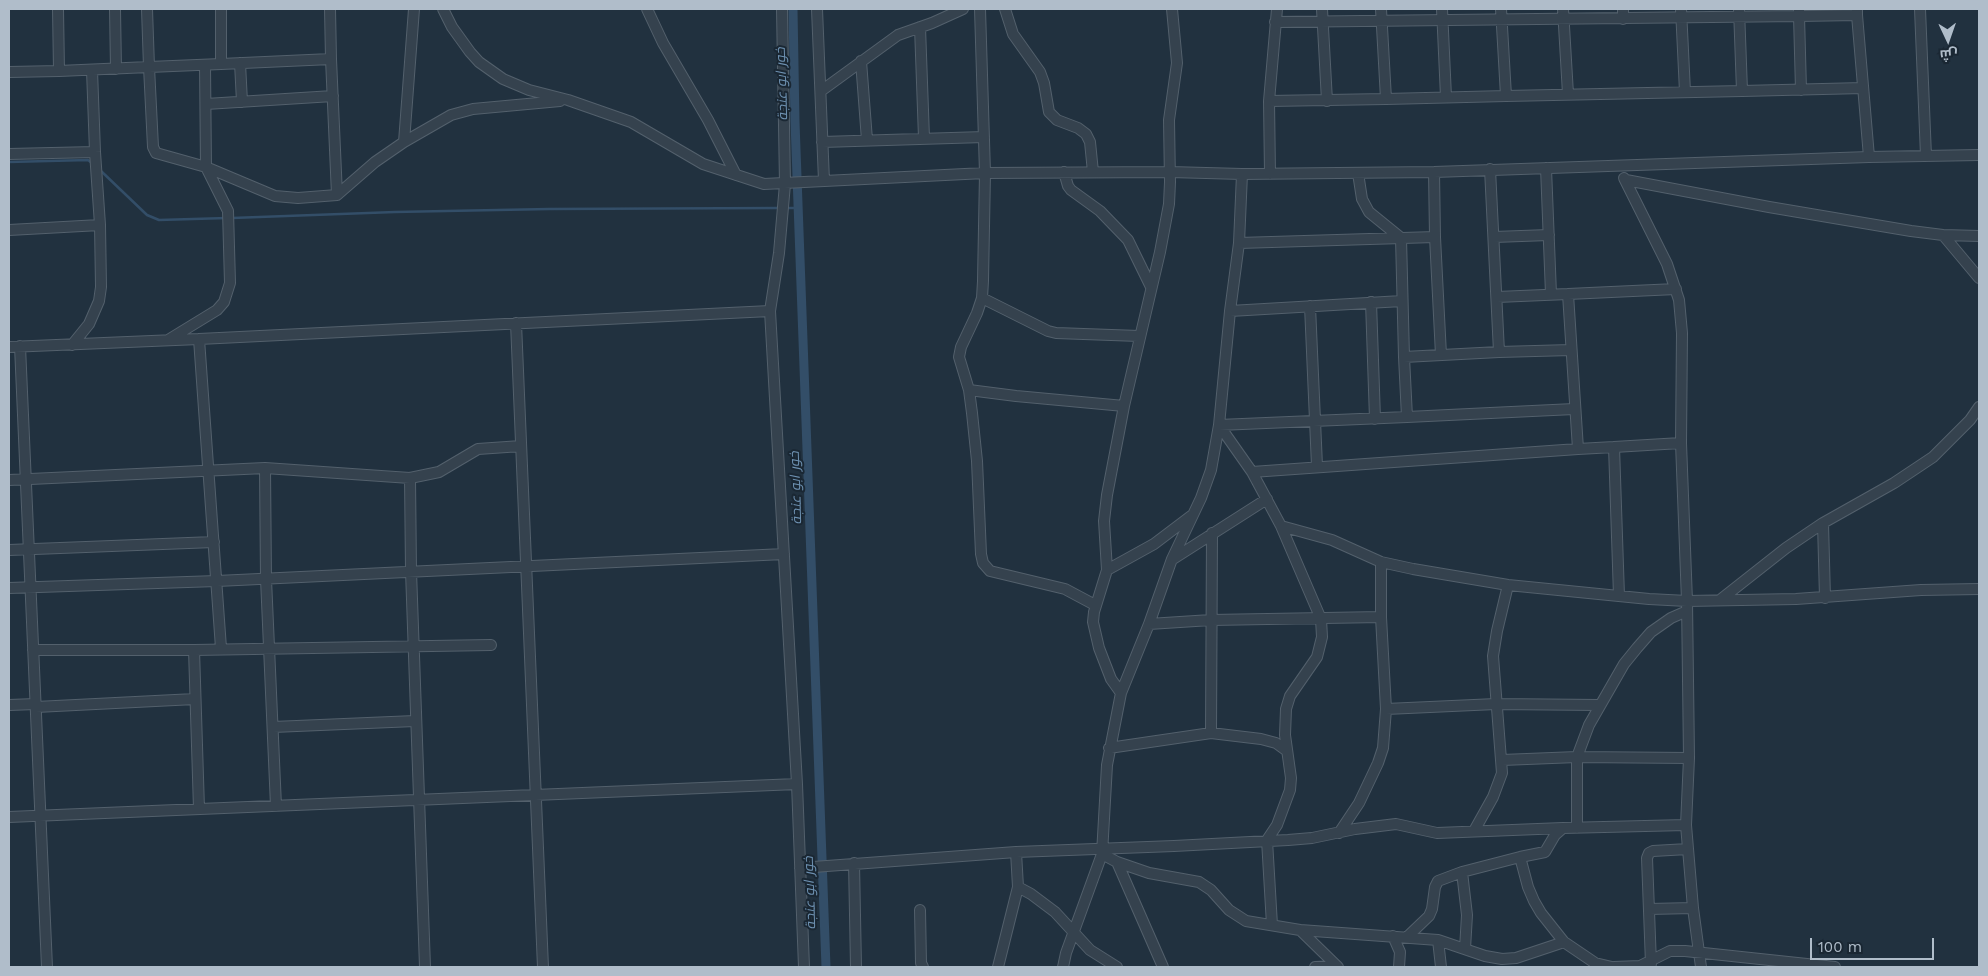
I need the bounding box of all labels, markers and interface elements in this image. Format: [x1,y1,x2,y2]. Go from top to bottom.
north arrow [1923,15,1973,65]
water label: خور ابو عنجة [772,47,792,121]
text: ش [1939,47,1958,63]
water label: خور ابو عنجة [786,451,806,525]
water label: خور ابو عنجة [800,856,820,930]
scale bar [1813,928,1937,960]
text: 100 m [1818,938,1862,956]

